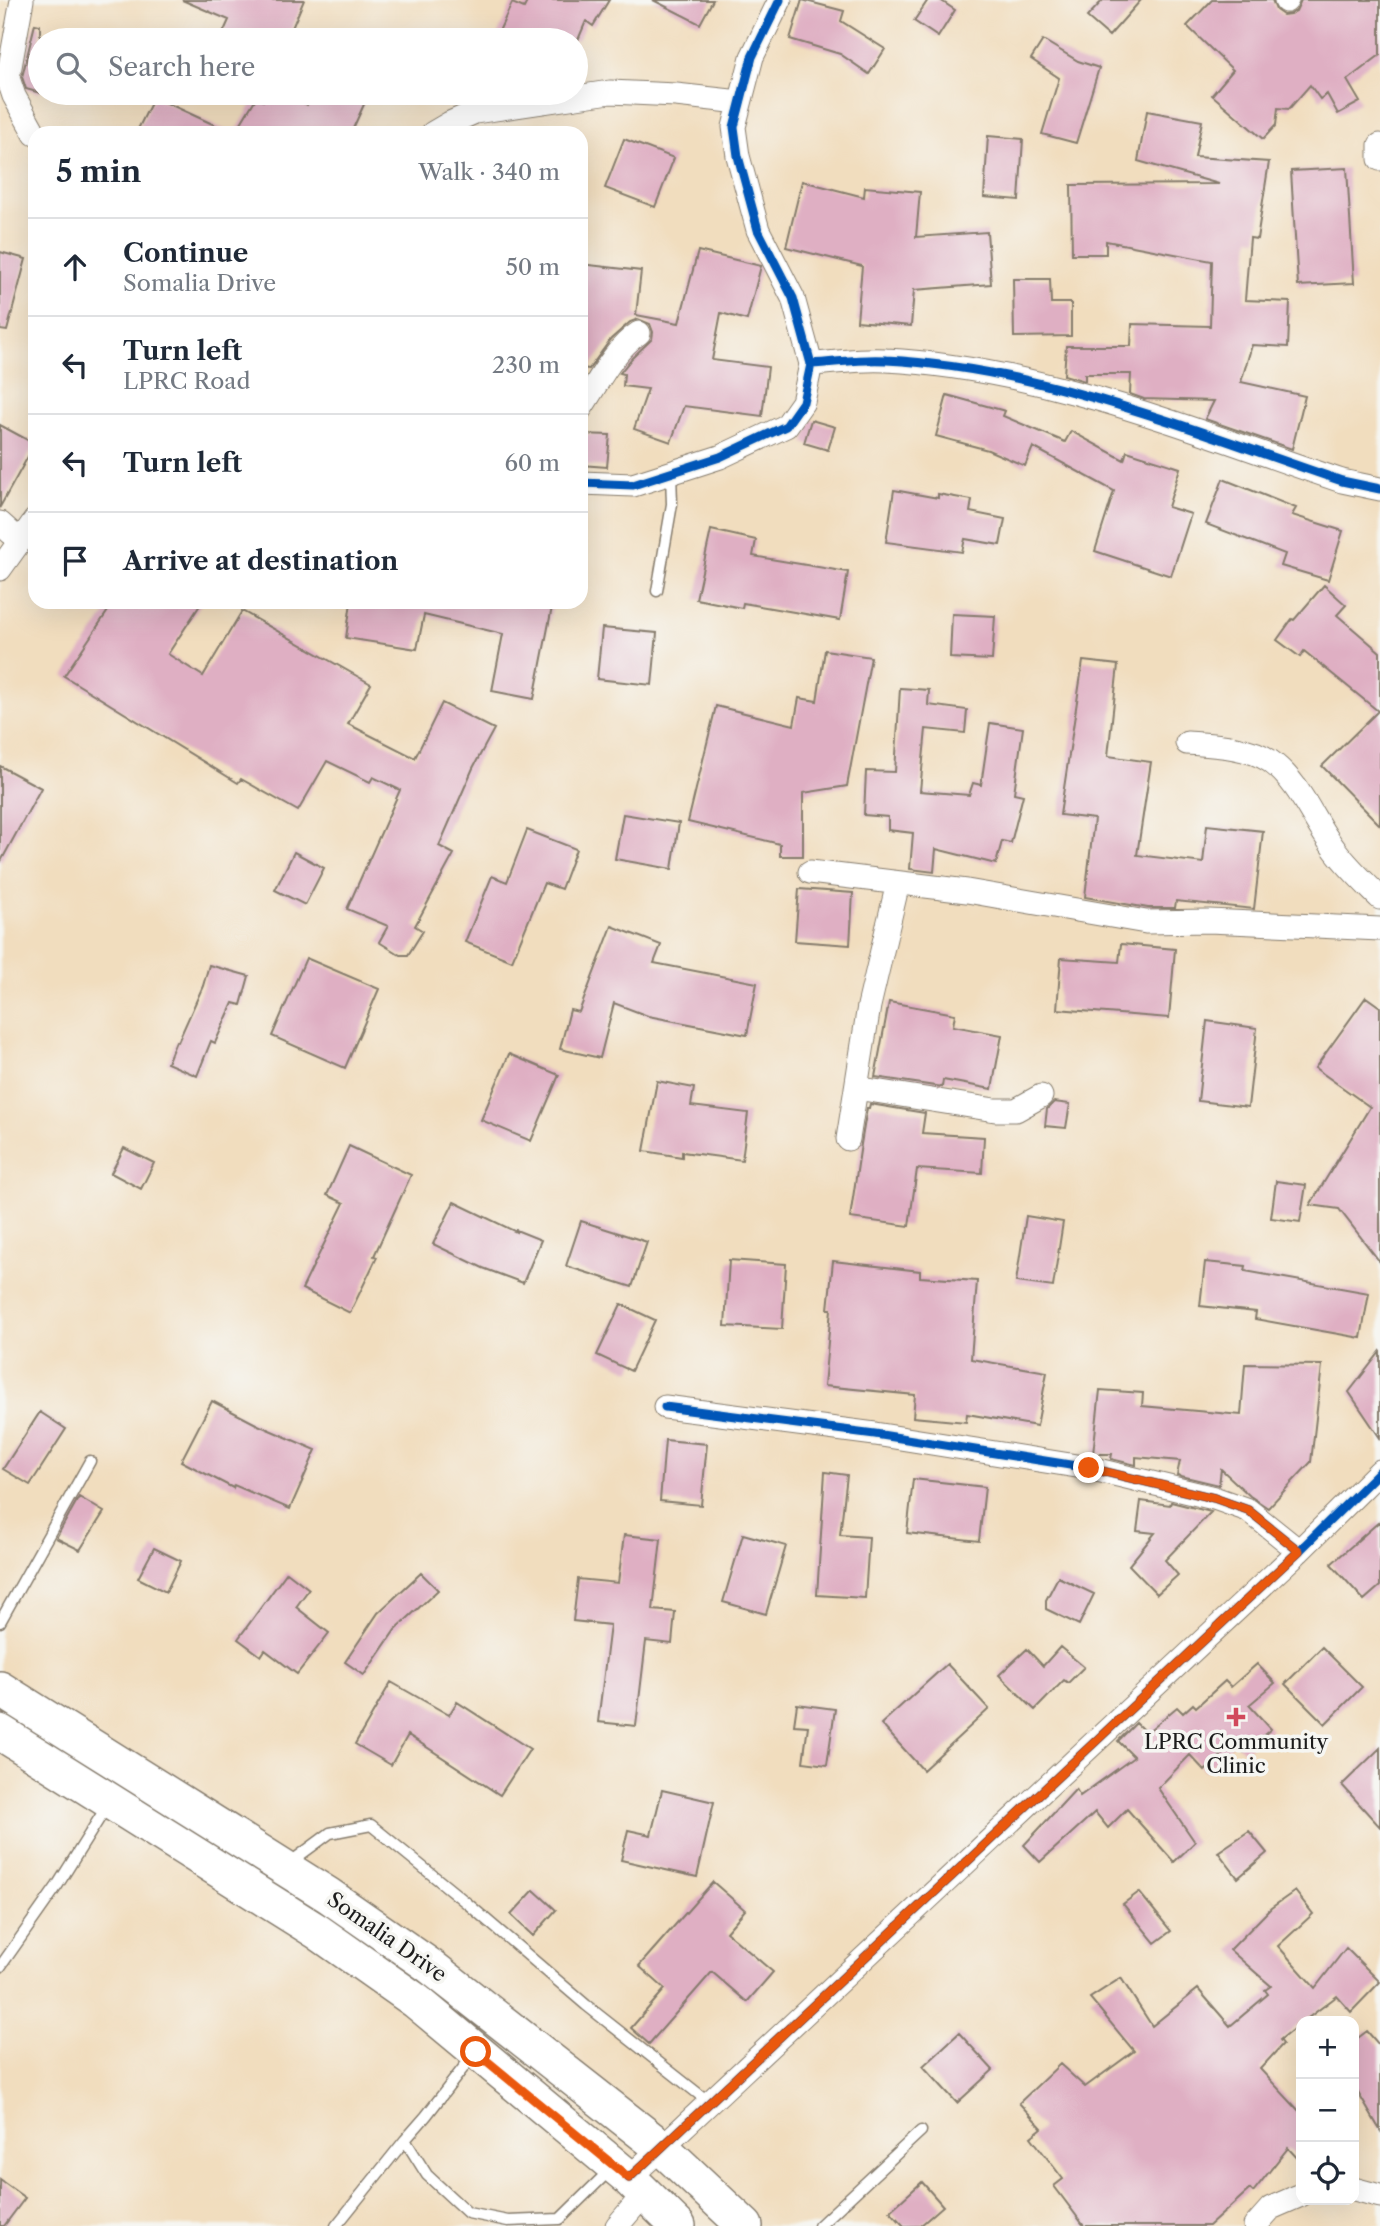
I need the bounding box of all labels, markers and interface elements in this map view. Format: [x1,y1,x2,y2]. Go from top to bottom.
search box [28,28,588,105]
icon: search [52,48,90,86]
text: Search here [108,51,255,83]
text: 5 min [56,153,141,190]
text: Walk · 340 m [418,158,560,186]
text: Continue [123,237,248,269]
icon: ahead [56,248,94,286]
text: 50 m [505,253,560,281]
text: Somalia Drive [123,269,276,297]
text: Turn left [123,335,242,367]
icon: left [56,346,94,384]
text: 230 m [492,351,560,379]
text: LPRC Road [123,367,250,395]
icon: left [56,444,94,482]
text: Turn left [123,447,242,479]
text: 60 m [504,449,560,477]
icon: arrive [56,542,94,580]
text: Arrive at destination [123,545,398,577]
route end [1073,1452,1104,1483]
marker: LPRC Community Clinic [1226,1707,1246,1727]
place label: LPRC Community Clinic [1144,1729,1328,1778]
street label: Somalia Drive [323,1886,452,1987]
map controls [1296,2016,1359,2205]
button: + [1296,2016,1359,2079]
route start [460,2036,491,2067]
button: − [1296,2079,1359,2142]
button: locate [1296,2142,1359,2205]

